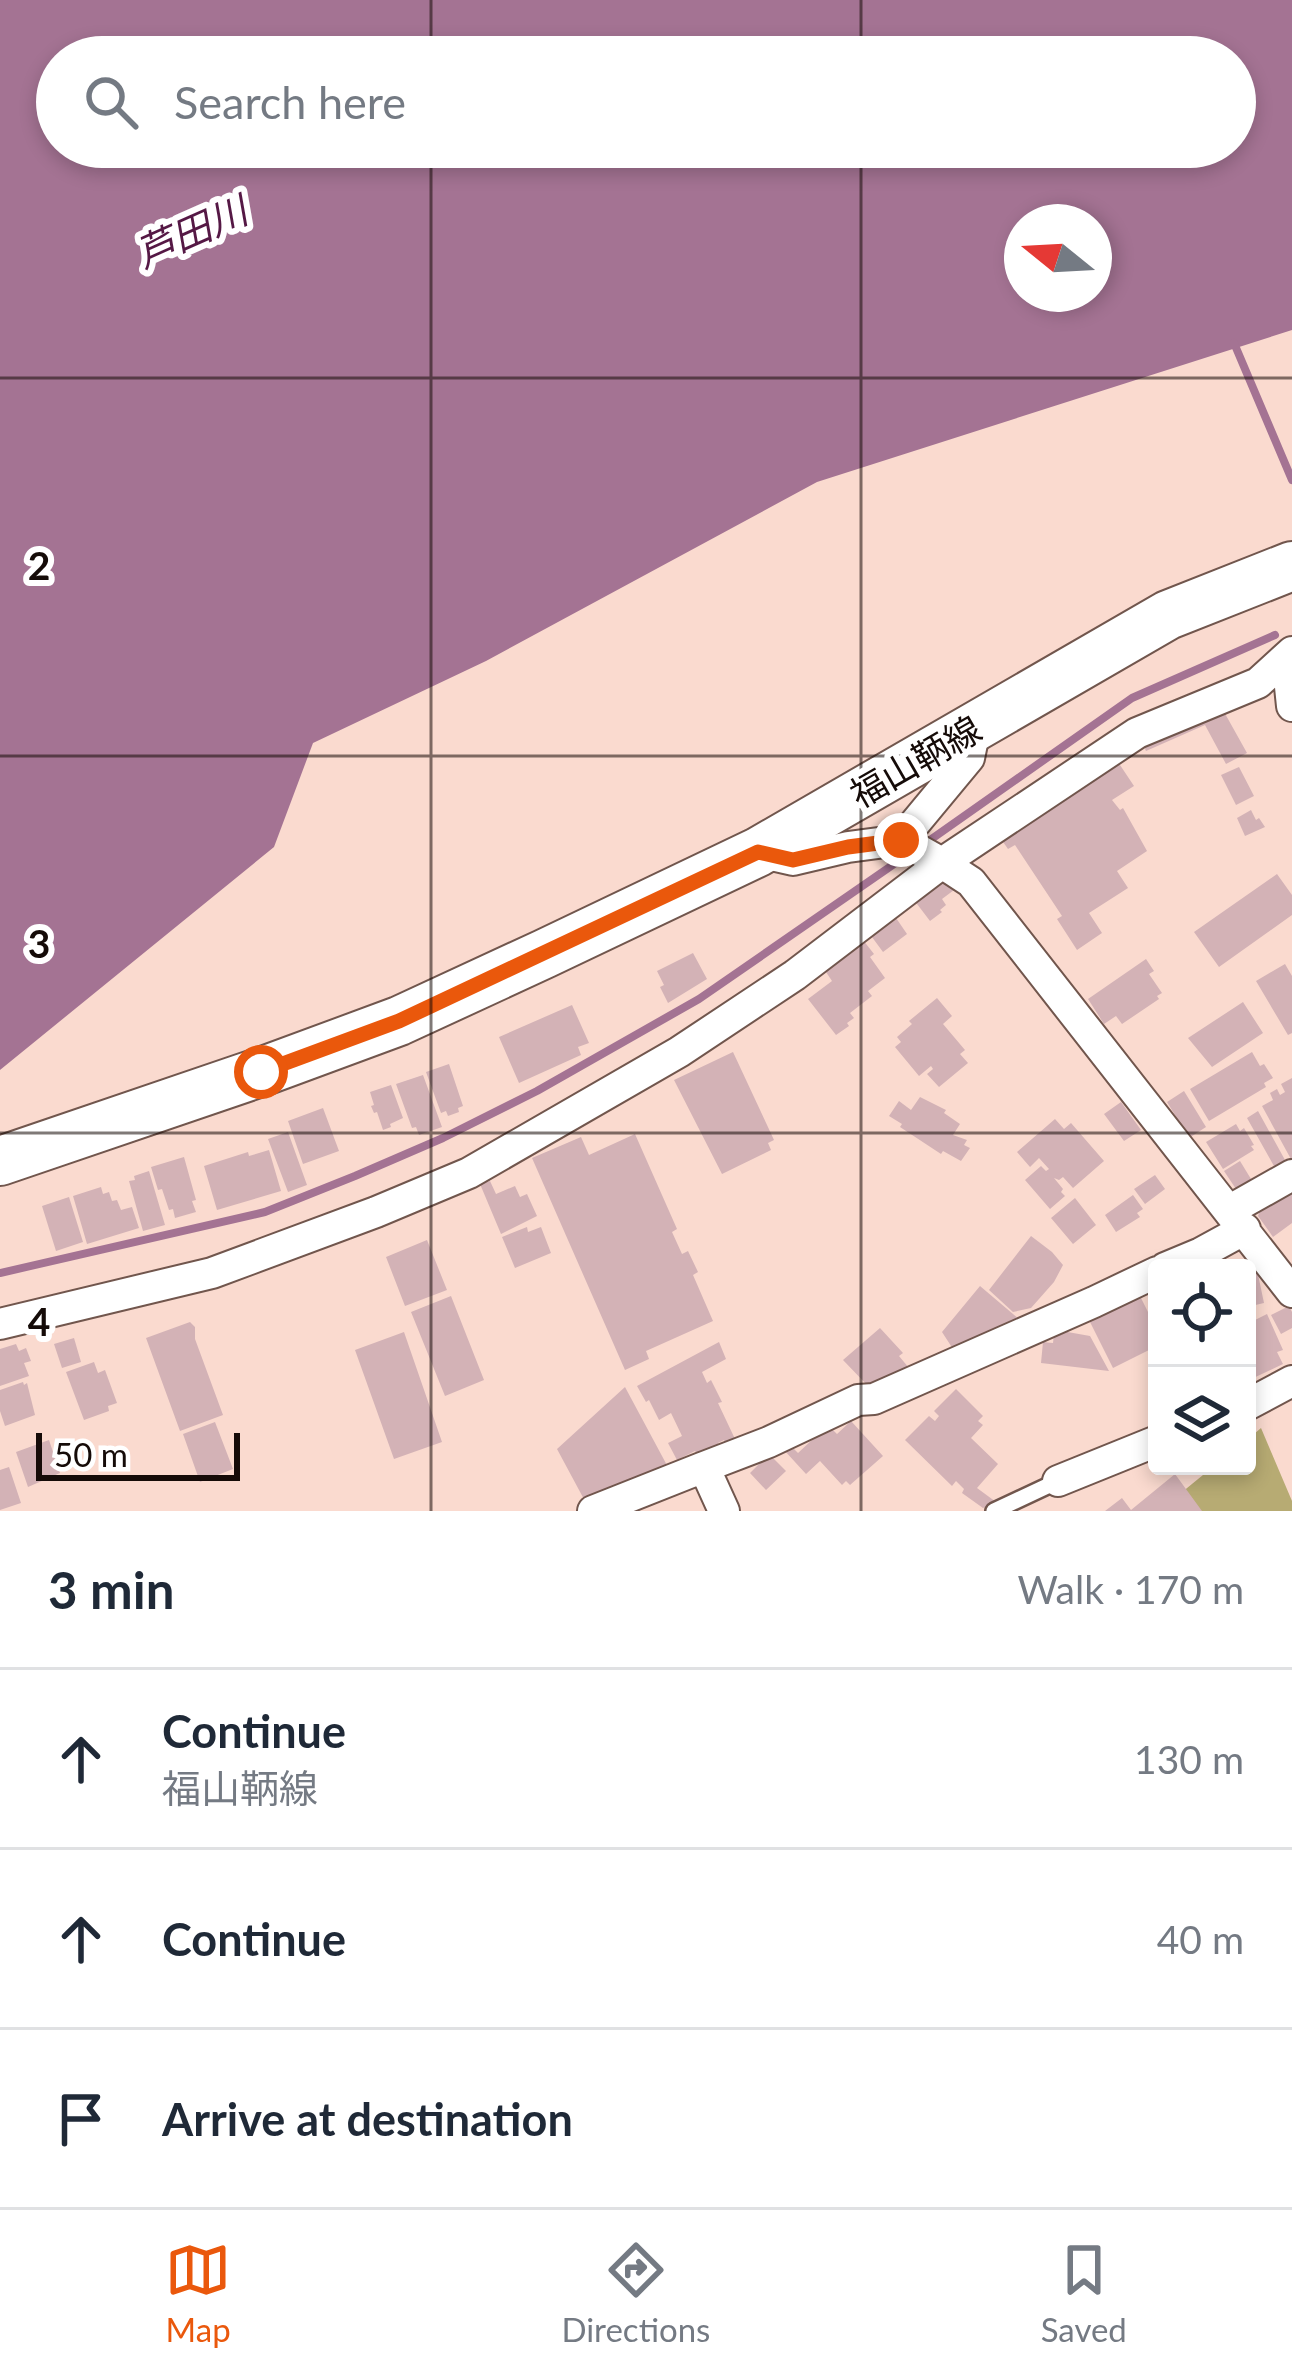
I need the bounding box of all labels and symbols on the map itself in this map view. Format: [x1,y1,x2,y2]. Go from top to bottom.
water label: 芦田川 [128,185,257,276]
north arrow [1004,204,1112,312]
text: 2 [28,542,50,588]
street label: 福山鞆線 [842,706,988,816]
route end [874,813,928,867]
text: 3 [28,920,50,966]
route start [234,1045,288,1099]
text: 4 [28,1298,50,1344]
scale bar [36,1427,240,1480]

